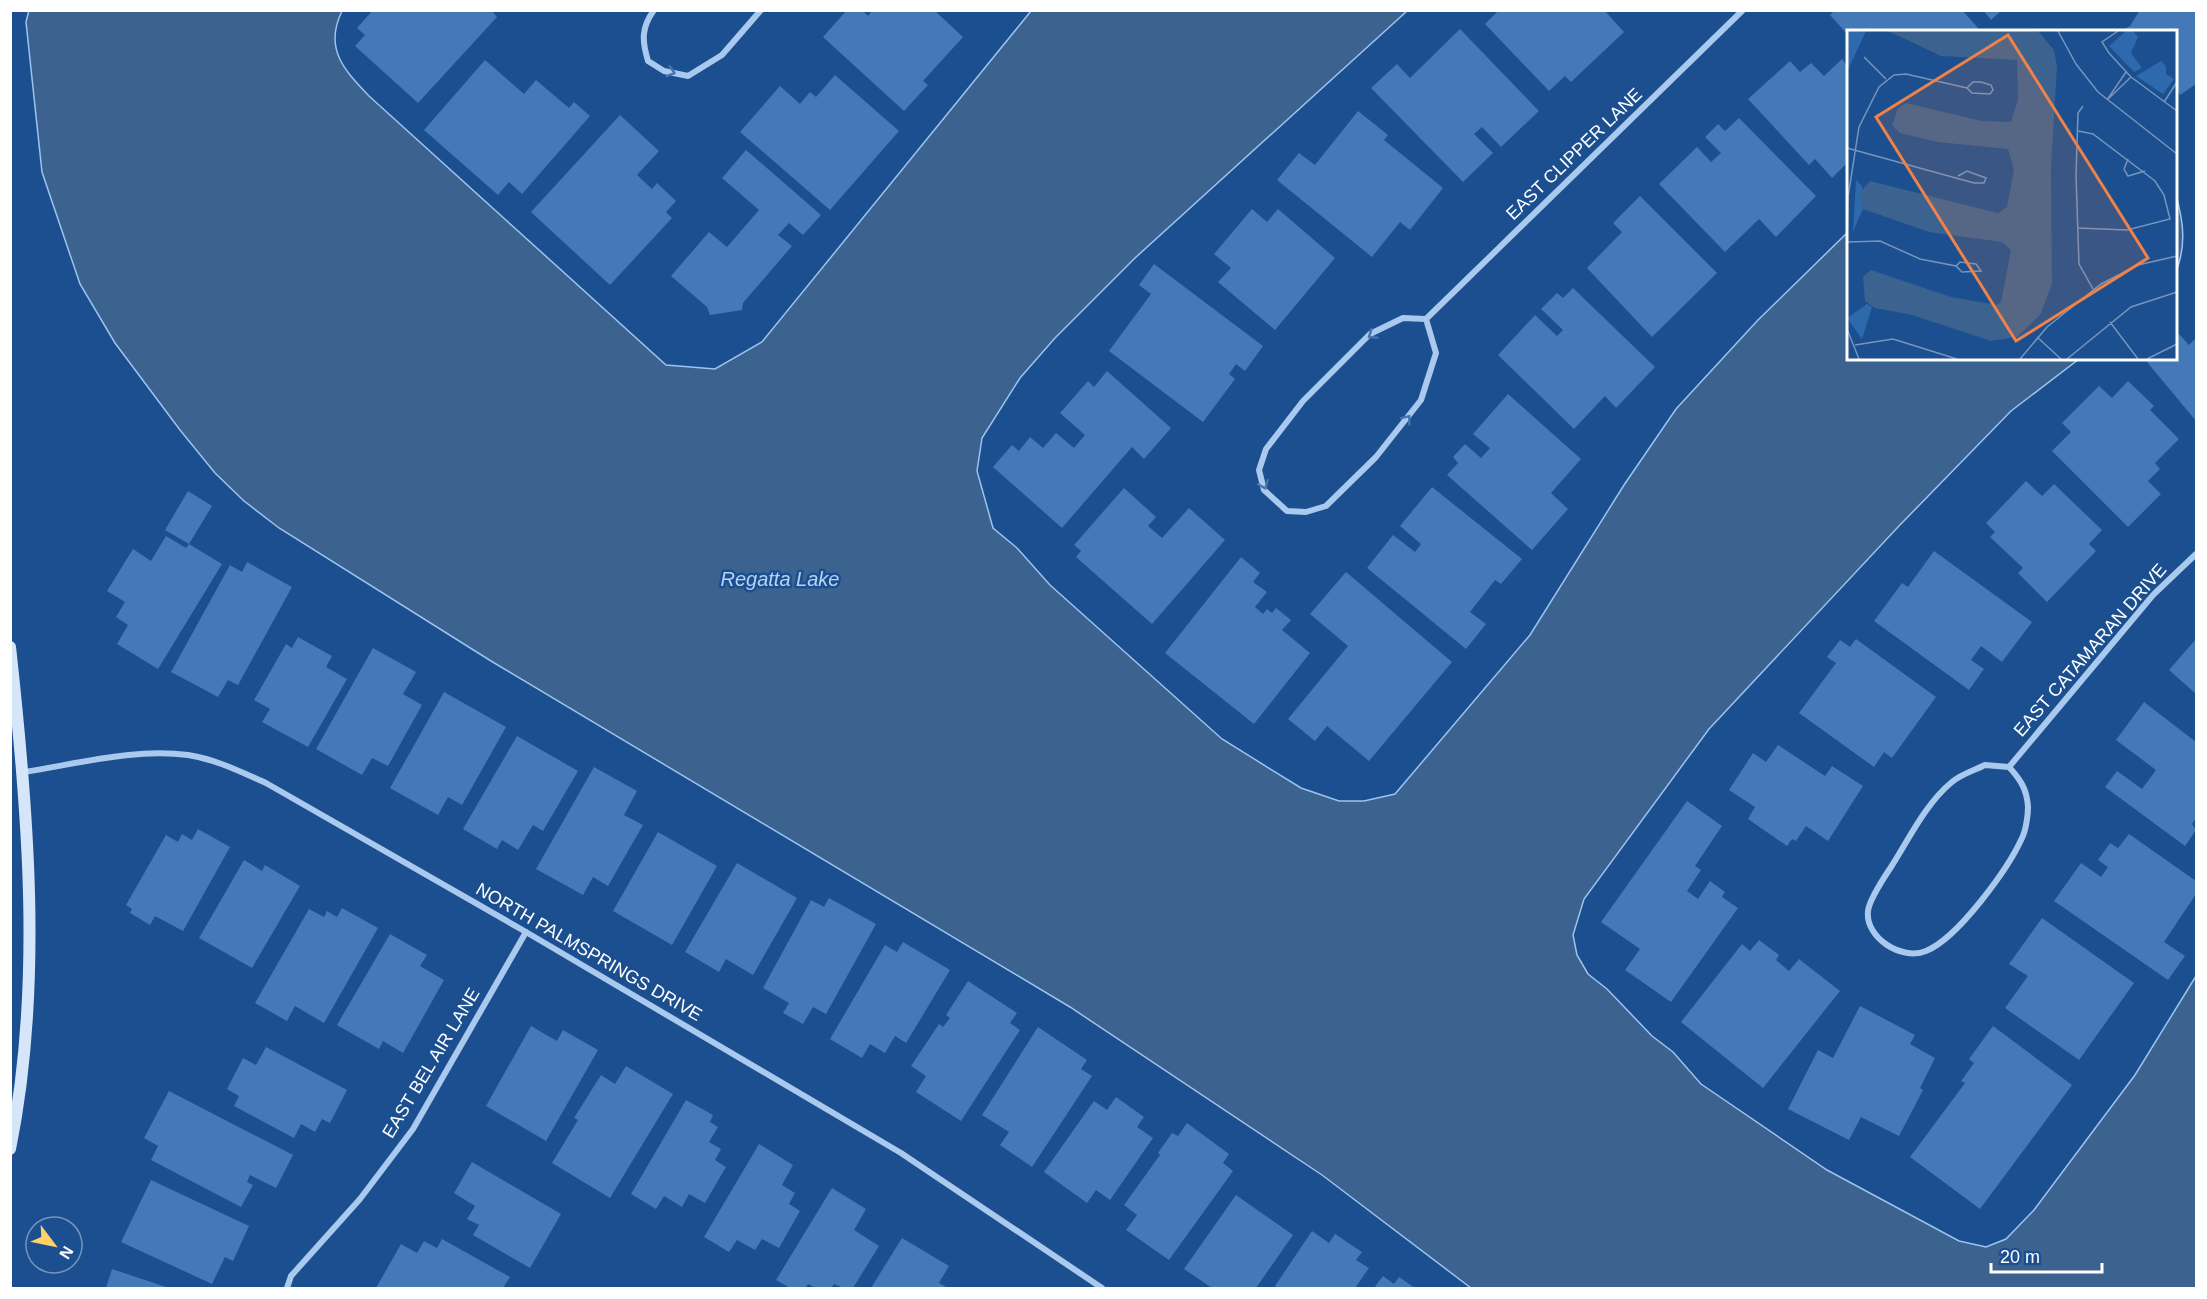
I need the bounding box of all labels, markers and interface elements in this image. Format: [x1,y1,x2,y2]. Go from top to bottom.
inset map [1847,30,2177,360]
one-way arrow [666,64,676,77]
street label: EAST CLIPPER LANE [1502,84,1646,224]
one-way arrow [1368,327,1379,338]
one-way arrow [1399,414,1410,425]
one-way arrow [1257,478,1269,489]
street label: EAST CATAMARAN DRIVE [2010,560,2170,740]
water label: Regatta Lake [721,568,839,590]
street label: NORTH PALMSPRINGS DRIVE [473,879,705,1025]
street label: EAST BEL AIR LANE [378,985,484,1141]
north arrow [24,1215,84,1275]
scale bar [1991,1236,2102,1274]
text: N [56,1243,77,1262]
text: 20 m [2000,1247,2040,1267]

